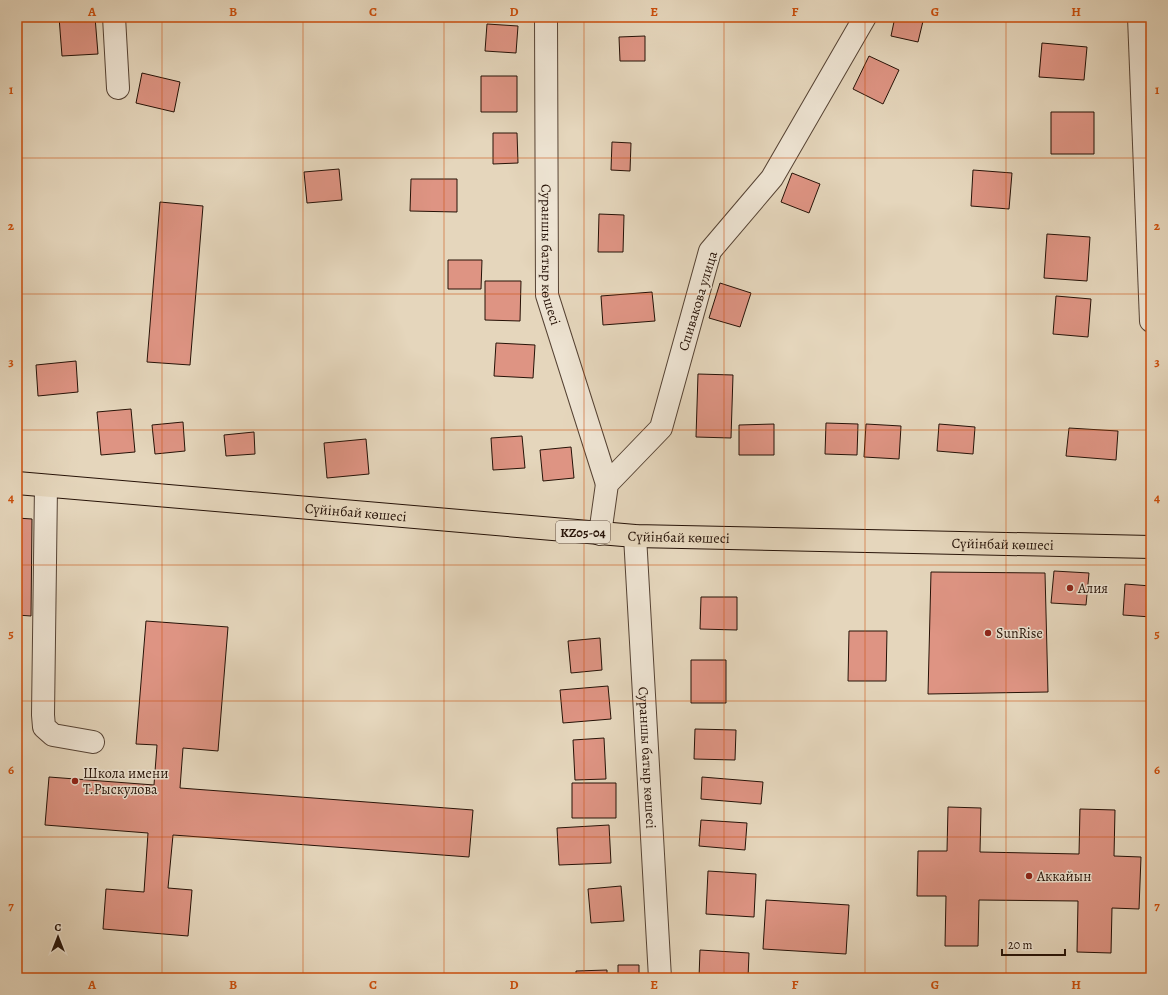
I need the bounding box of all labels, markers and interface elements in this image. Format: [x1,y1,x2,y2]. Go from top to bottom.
text: A [87,3,97,20]
text: B [229,3,237,20]
text: C [369,3,377,20]
text: D [509,3,519,20]
text: E [650,3,658,20]
text: F [792,3,799,20]
text: G [931,3,939,20]
text: H [1071,3,1081,20]
text: 1 [9,81,14,98]
text: 1 [1155,81,1160,98]
street label: Сураншы батыр көшесі [537,184,565,328]
text: 2 [8,217,15,234]
text: 2 [1154,217,1161,234]
street label: Спивакова улица [674,248,722,353]
text: 3 [8,353,14,370]
text: 3 [1154,353,1160,370]
text: 4 [8,489,14,506]
text: 4 [1154,489,1160,506]
street label: Сүйінбай көшесі [304,498,407,526]
road number: KZ05-04 [556,521,610,543]
street label: Сүйінбай көшесі [627,526,730,548]
street label: Сүйінбай көшесі [951,533,1054,554]
place label: Алия [1077,579,1108,598]
marker: Алия [1065,583,1075,593]
place label: SunRise [996,624,1043,643]
text: 5 [8,625,14,642]
text: 5 [1154,625,1160,642]
marker: SunRise [983,628,993,638]
street label: Сураншы батыр көшесі [634,686,661,829]
text: 6 [8,761,14,778]
text: 6 [1154,761,1160,778]
place label: Школа имени Т.Рыскулова [83,764,168,799]
marker: Школа имени Т.Рыскулова [70,776,80,786]
place label: Аккайын [1036,867,1091,886]
marker: Аккайын [1024,871,1034,881]
text: 7 [8,897,14,914]
text: 7 [1154,897,1160,914]
north arrow [38,917,78,957]
text: С [55,920,62,935]
scale bar [1002,931,1065,957]
text: 20 m [1008,937,1032,953]
text: A [87,976,97,993]
text: B [229,976,237,993]
text: C [369,976,377,993]
text: D [509,976,519,993]
text: E [650,976,658,993]
text: F [792,976,799,993]
text: G [931,976,939,993]
text: H [1071,976,1081,993]

